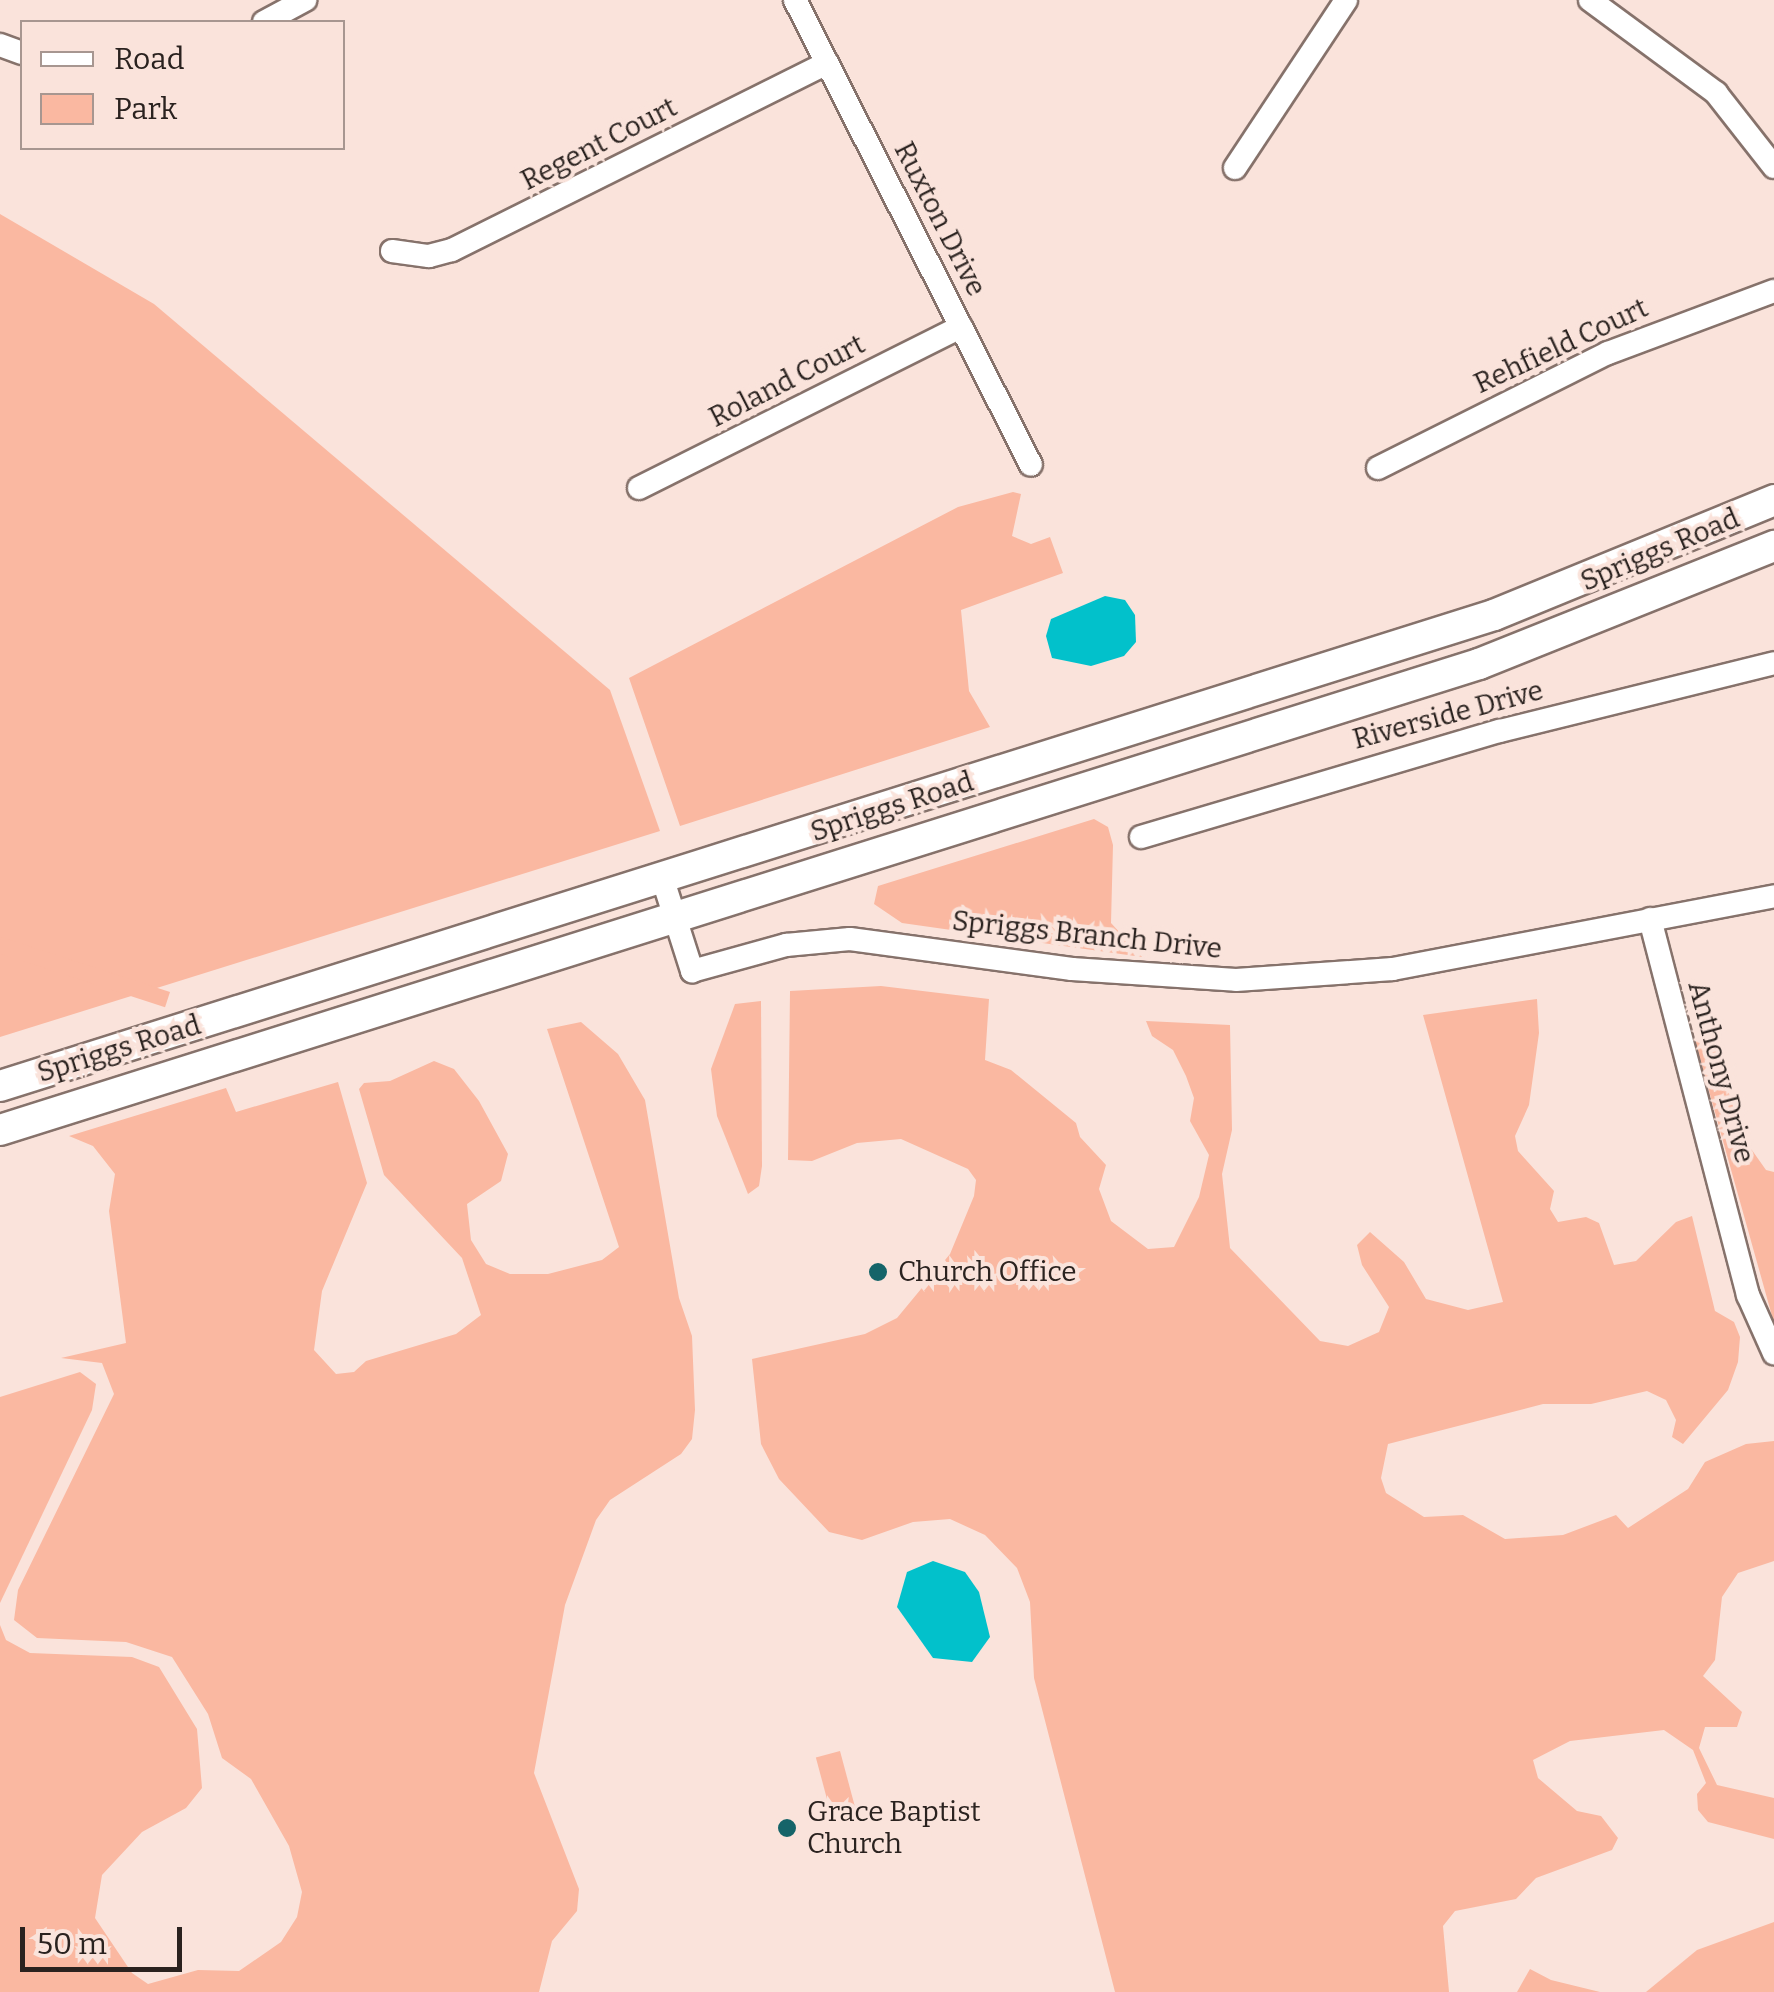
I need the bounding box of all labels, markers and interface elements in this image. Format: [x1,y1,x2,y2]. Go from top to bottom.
legend [20,20,345,150]
text: Road [114,41,185,77]
street label: Regent Court [515,90,683,198]
text: Park [114,91,177,127]
street label: Ruxton Drive [887,136,993,302]
street label: Rehfield Court [1469,291,1653,401]
street label: Roland Court [704,327,870,435]
street label: Spriggs Road [1576,502,1744,598]
street label: Riverside Drive [1349,673,1547,757]
street label: Spriggs Road [806,765,978,849]
street label: Spriggs Branch Drive [950,904,1224,966]
street label: Anthony Drive [1681,977,1761,1167]
street label: Spriggs Road [33,1008,205,1090]
place label: Church Office [898,1255,1077,1289]
marker: Church Office [867,1261,889,1283]
place label: Grace Baptist Church [807,1795,981,1861]
marker: Grace Baptist Church [776,1817,798,1839]
scale bar [25,1907,188,1969]
text: 50 m [37,1926,107,1962]

